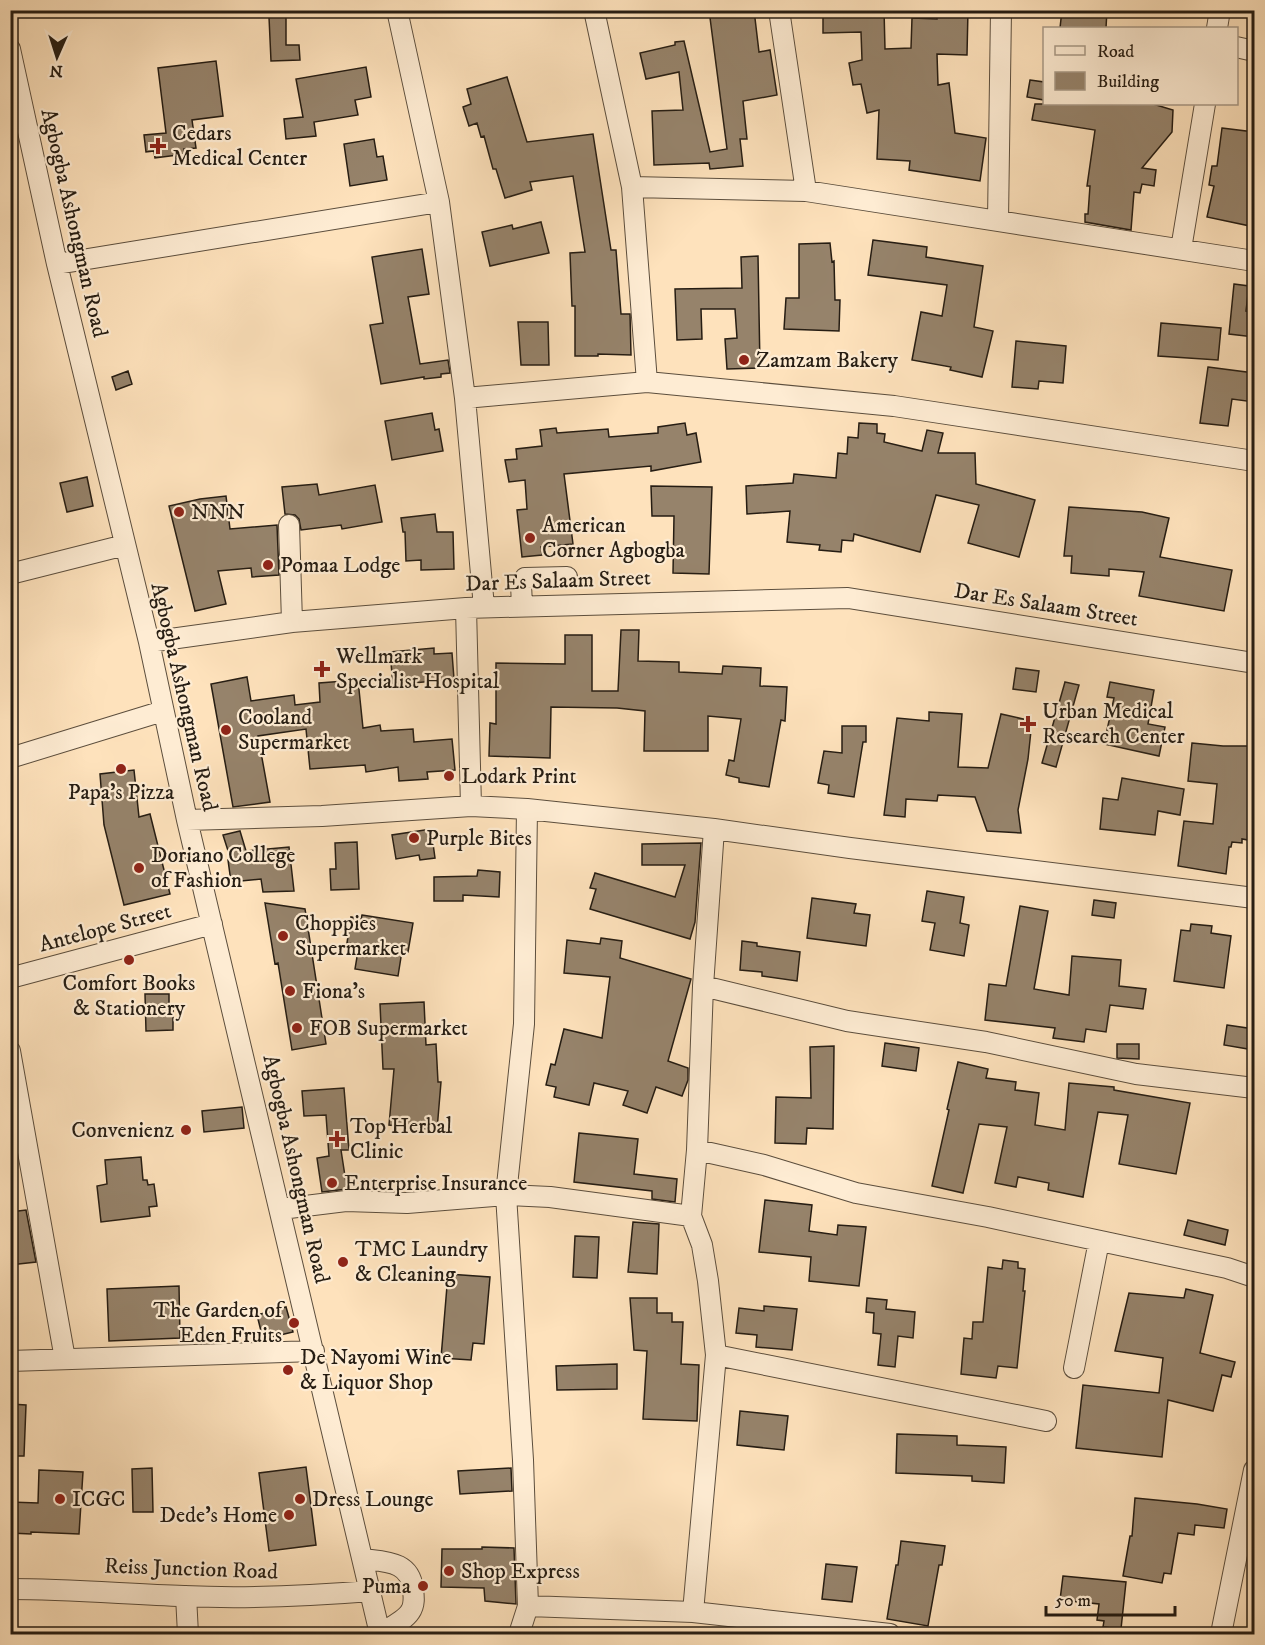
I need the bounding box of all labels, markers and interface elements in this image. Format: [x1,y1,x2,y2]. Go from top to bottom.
north arrow [27,27,87,87]
legend [1043,27,1238,105]
text: Road [1097,41,1134,63]
text: N [49,61,63,81]
text: Building [1097,71,1159,93]
street label: Agbogba Ashongman Road [35,106,113,340]
place label: Cedars Medical Center [172,120,308,172]
marker: Cedars Medical Center [149,137,167,155]
place label: Zamzam Bakery [756,347,898,374]
marker: Zamzam Bakery [737,353,751,367]
place label: NNN [191,499,245,526]
marker: NNN [172,505,186,519]
place label: American Corner Agbogba [542,512,686,564]
marker: American Corner Agbogba [523,531,537,545]
place label: Pomaa Lodge [280,552,400,579]
marker: Pomaa Lodge [261,558,275,572]
street label: Dar Es Salaam Street [465,564,651,598]
street label: Dar Es Salaam Street [952,577,1140,633]
street label: Agbogba Ashongman Road [145,580,223,814]
place label: Wellmark Specialist Hospital [335,643,500,695]
marker: Wellmark Specialist Hospital [313,660,331,678]
place label: Urban Medical Research Center [1042,698,1186,750]
place label: Cooland Supermarket [238,704,349,756]
marker: Urban Medical Research Center [1019,715,1037,733]
marker: Cooland Supermarket [219,723,233,737]
marker: Papa's Pizza [114,762,128,776]
place label: Lodark Print [461,763,577,790]
marker: Lodark Print [442,769,456,783]
place label: Papa's Pizza [68,779,175,806]
place label: Purple Bites [426,825,532,852]
marker: Purple Bites [407,831,421,845]
place label: Doriano College of Fashion [151,842,295,894]
marker: Doriano College of Fashion [132,861,146,875]
street label: Antelope Street [36,897,174,959]
place label: Choppies Supermarket [295,910,406,962]
marker: Choppies Supermarket [276,929,290,943]
marker: Comfort Books & Stationery [122,953,136,967]
place label: Comfort Books & Stationery [63,970,195,1022]
place label: Fiona's [302,978,365,1005]
marker: Fiona's [283,984,297,998]
place label: FOB Supermarket [309,1015,468,1042]
marker: FOB Supermarket [290,1021,304,1035]
street label: Agbogba Ashongman Road [257,1052,335,1286]
place label: Top Herbal Clinic [350,1113,453,1165]
place label: Convenienz [71,1117,174,1144]
marker: Convenienz [179,1123,193,1137]
marker: Top Herbal Clinic [328,1130,346,1148]
place label: Enterprise Insurance [344,1170,527,1197]
marker: Enterprise Insurance [325,1176,339,1190]
place label: TMC Laundry & Cleaning [355,1236,488,1288]
marker: TMC Laundry & Cleaning [336,1255,350,1269]
place label: The Garden of Eden Fruits [153,1297,286,1349]
marker: The Garden of Eden Fruits [287,1316,301,1330]
place label: De Nayomi Wine & Liquor Shop [300,1344,451,1396]
marker: De Nayomi Wine & Liquor Shop [281,1363,295,1377]
place label: ICGC [72,1486,126,1513]
place label: Dress Lounge [312,1486,434,1513]
marker: ICGC [53,1492,67,1506]
marker: Dress Lounge [293,1492,307,1506]
place label: Dede's Home [160,1502,277,1529]
marker: Dede's Home [282,1508,296,1522]
street label: Reiss Junction Road [104,1552,278,1586]
place label: Shop Express [461,1558,580,1585]
marker: Shop Express [442,1564,456,1578]
place label: Puma [362,1573,412,1600]
marker: Puma [416,1579,430,1593]
scale bar [1046,1579,1175,1617]
text: 50 m [1055,1590,1091,1612]

